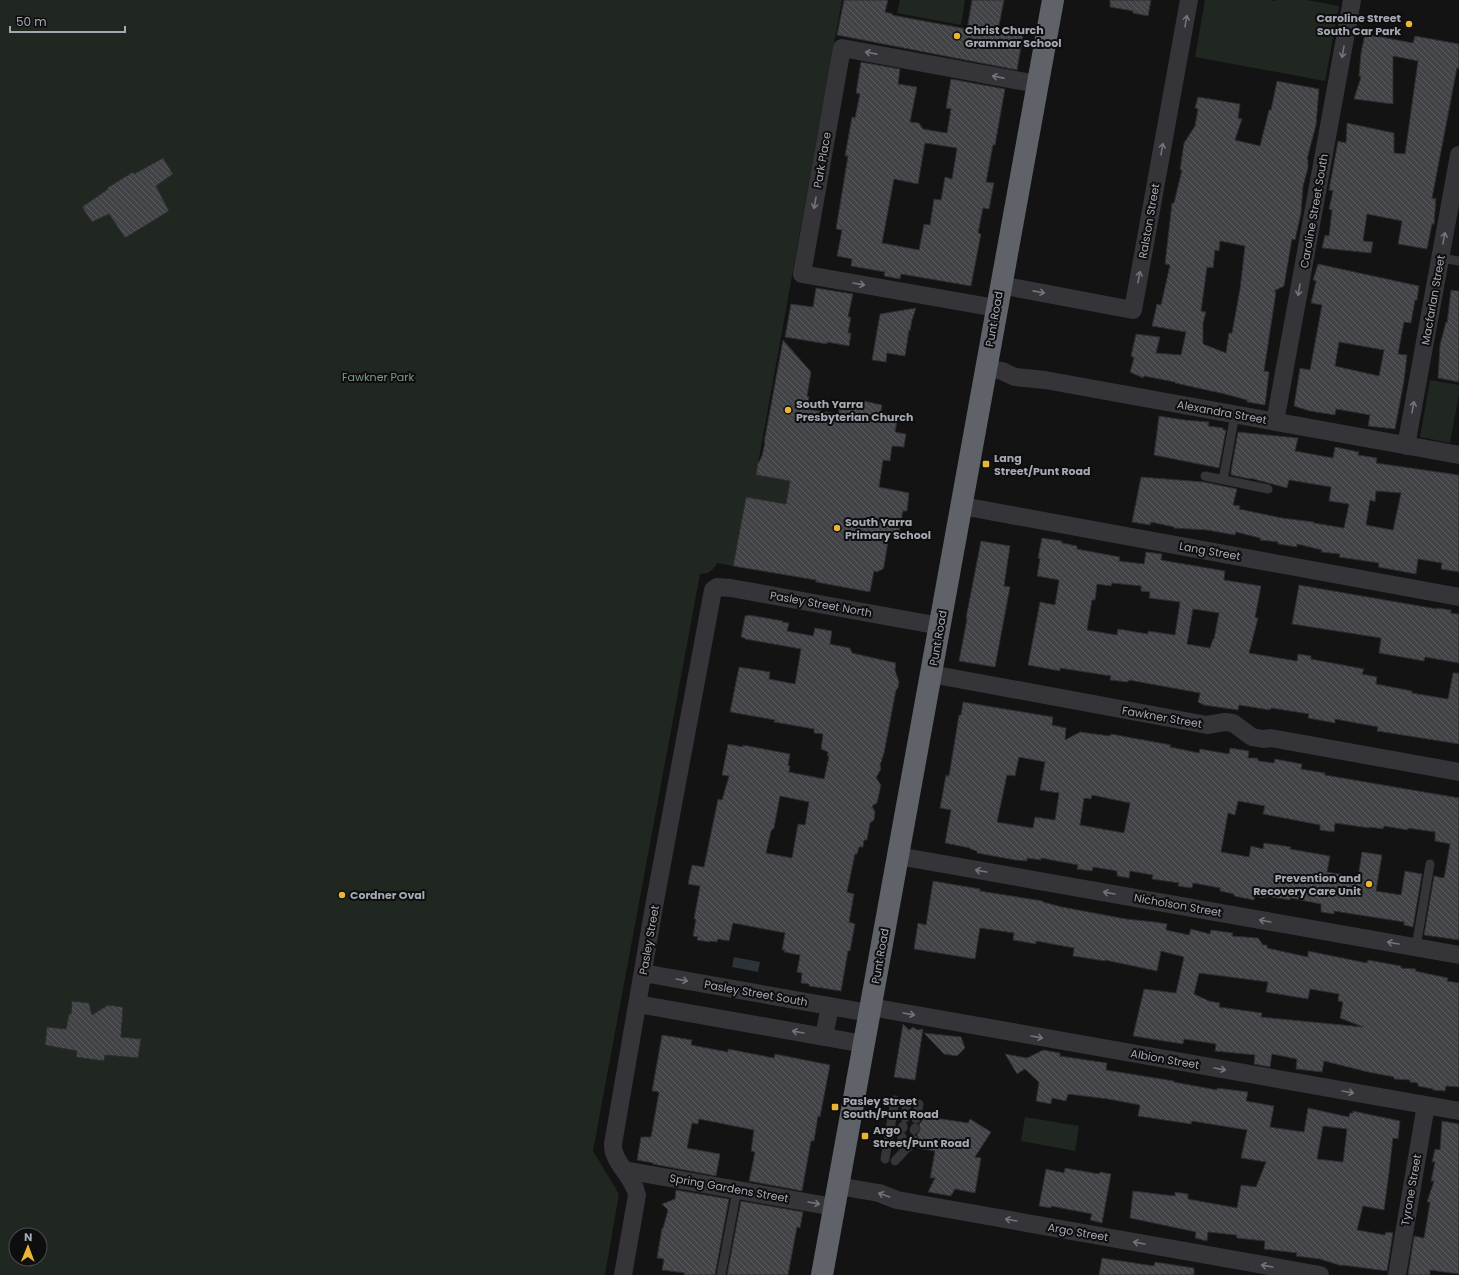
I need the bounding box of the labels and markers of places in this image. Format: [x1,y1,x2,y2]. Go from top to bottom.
place label: Caroline Street South Car Park [1316,10,1402,39]
marker: Caroline Street South Car Park [1404,19,1414,29]
place label: Christ Church Grammar School [965,22,1061,51]
marker: Christ Church Grammar School [952,31,962,41]
place label: South Yarra Presbyterian Church [796,396,913,425]
marker: South Yarra Presbyterian Church [783,405,793,415]
place label: Lang Street/Punt Road [994,450,1091,479]
marker: Lang Street/Punt Road [981,459,991,469]
place label: South Yarra Primary School [845,514,931,543]
marker: South Yarra Primary School [832,523,842,533]
place label: Prevention and Recovery Care Unit [1253,870,1362,899]
marker: Prevention and Recovery Care Unit [1364,879,1374,889]
place label: Cordner Oval [350,887,425,903]
marker: Cordner Oval [337,890,347,900]
place label: Pasley Street South/Punt Road [843,1093,939,1122]
marker: Pasley Street South/Punt Road [830,1102,840,1112]
place label: Argo Street/Punt Road [873,1122,970,1151]
marker: Argo Street/Punt Road [860,1131,870,1141]

